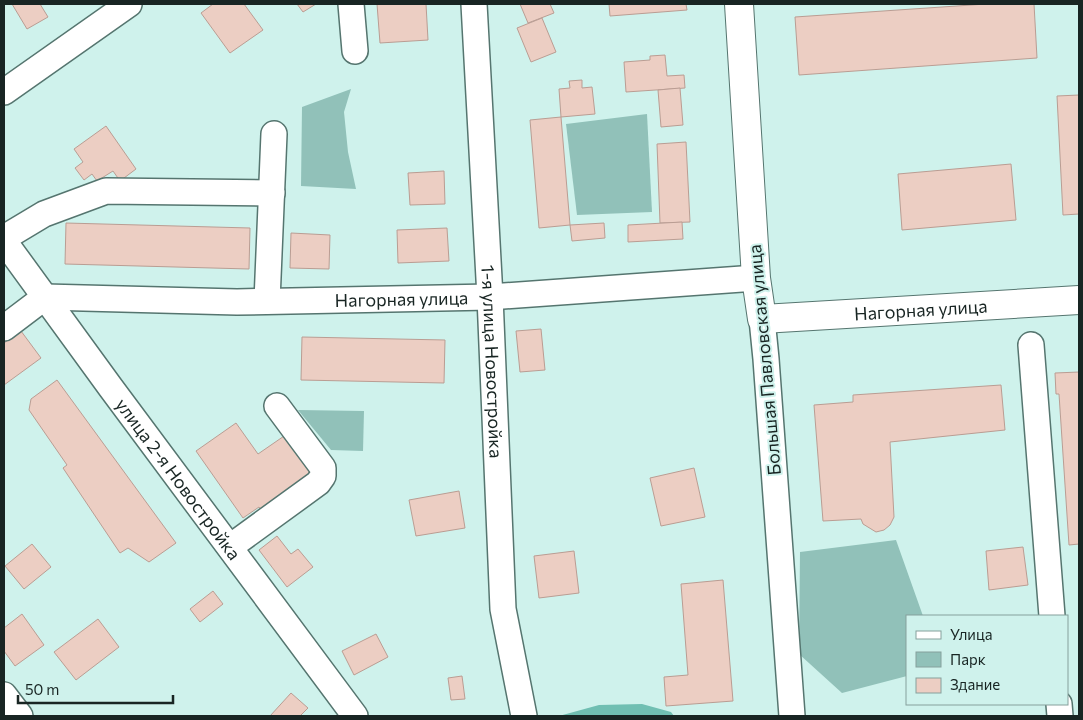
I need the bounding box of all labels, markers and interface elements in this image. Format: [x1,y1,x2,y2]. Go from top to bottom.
street label: Большая Павловская улица [743,244,785,476]
street label: 1-я улица Новостройка [477,264,508,459]
street label: Нагорная улица [334,286,469,311]
street label: Нагорная улица [853,295,988,324]
street label: улица 2-я Новостройка [111,394,246,564]
legend [906,615,1068,705]
text: Улица [950,625,992,643]
text: Парк [950,650,986,668]
scale bar [18,672,172,704]
text: Здание [950,675,1000,693]
text: 50 m [25,680,59,698]

